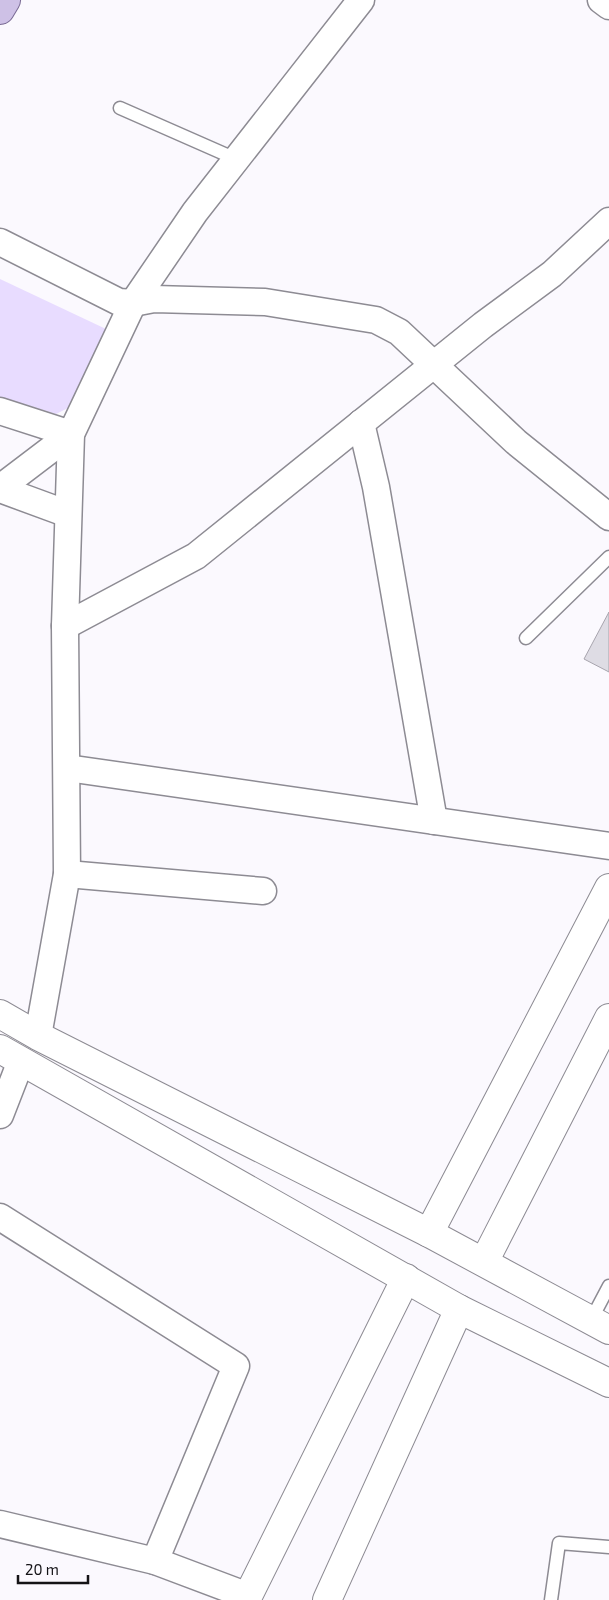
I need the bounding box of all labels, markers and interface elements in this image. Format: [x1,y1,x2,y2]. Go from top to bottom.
scale bar [18,1552,88,1584]
text: 20 m [25,1560,59,1578]

